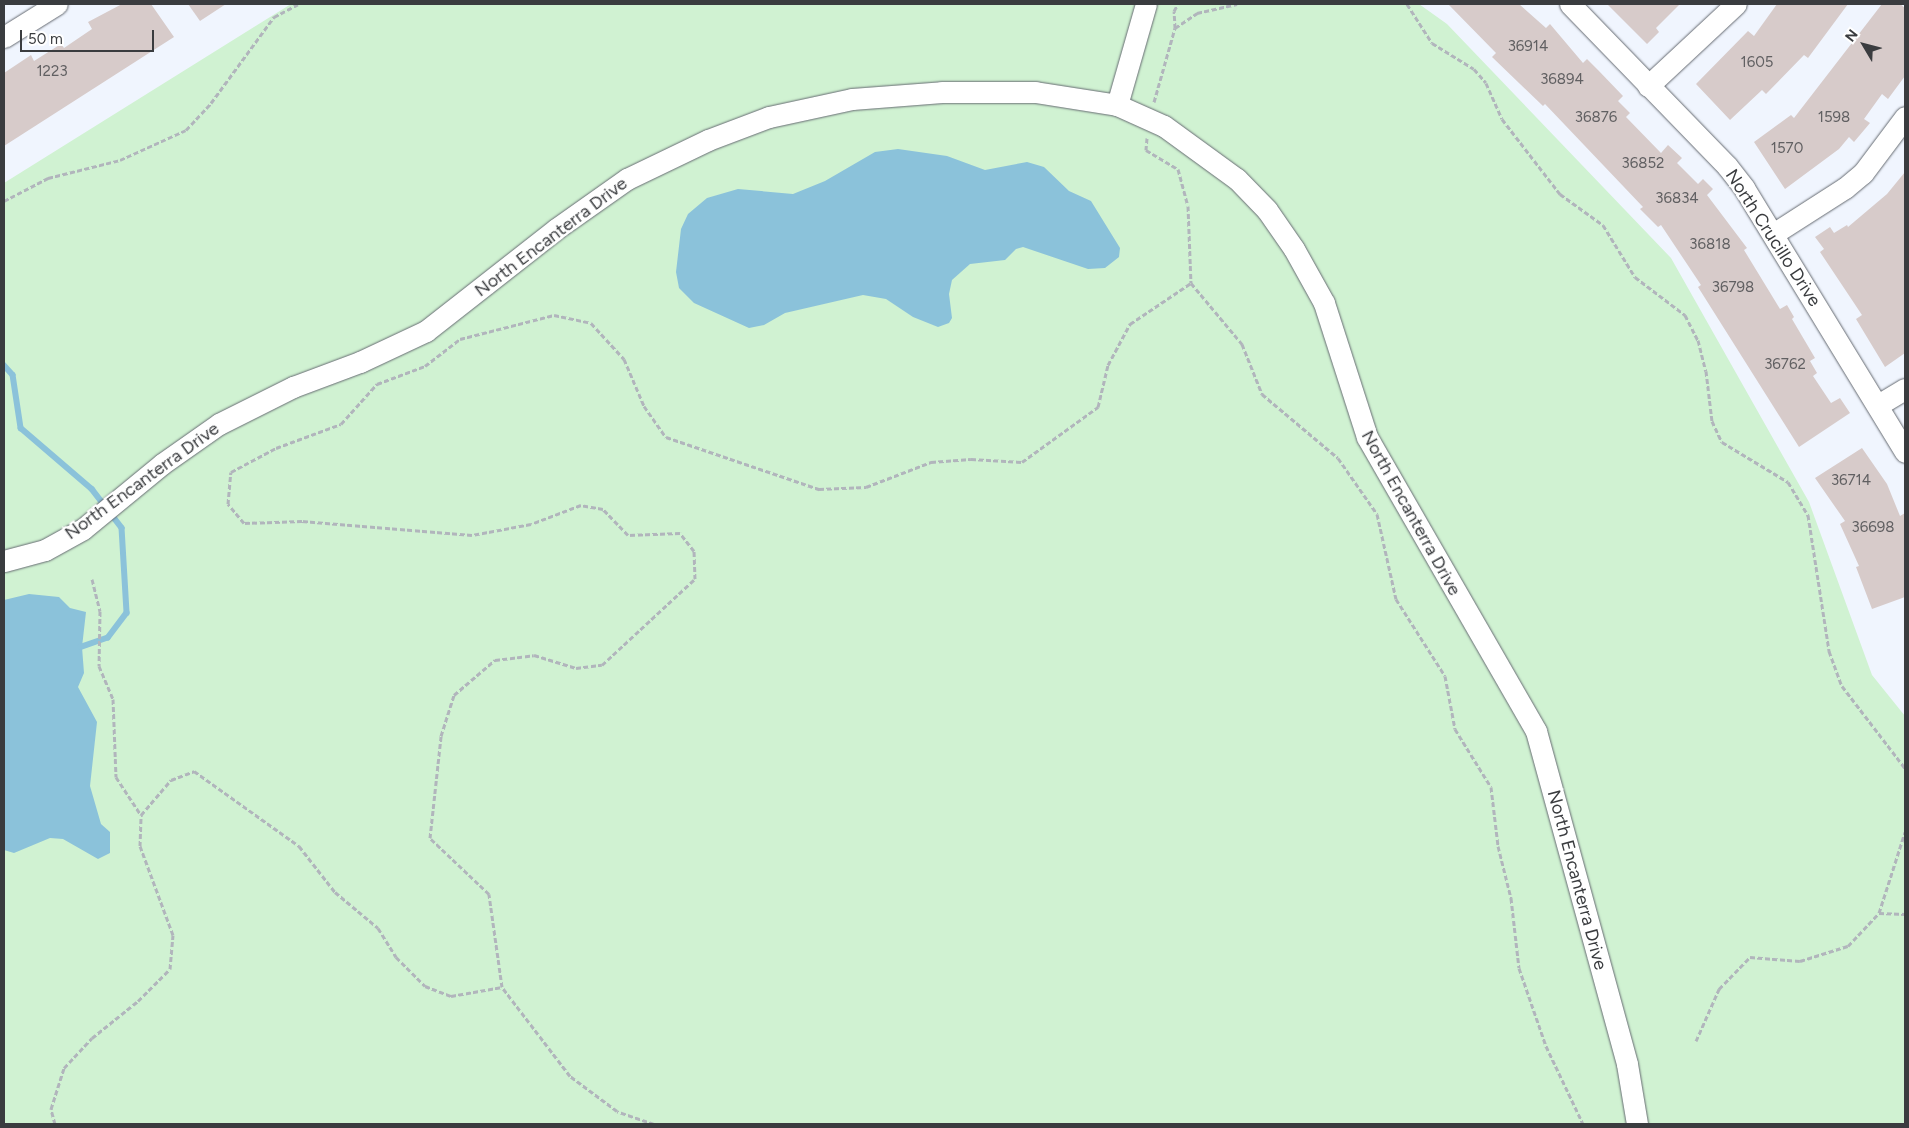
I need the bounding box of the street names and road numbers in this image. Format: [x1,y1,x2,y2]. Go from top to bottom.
street label: North Crucillo Drive [1721,165,1825,311]
street label: North Encanterra Drive [470,173,632,301]
street label: North Encanterra Drive [61,418,223,544]
street label: North Encanterra Drive [1357,427,1465,599]
street label: North Encanterra Drive [1543,788,1611,972]

